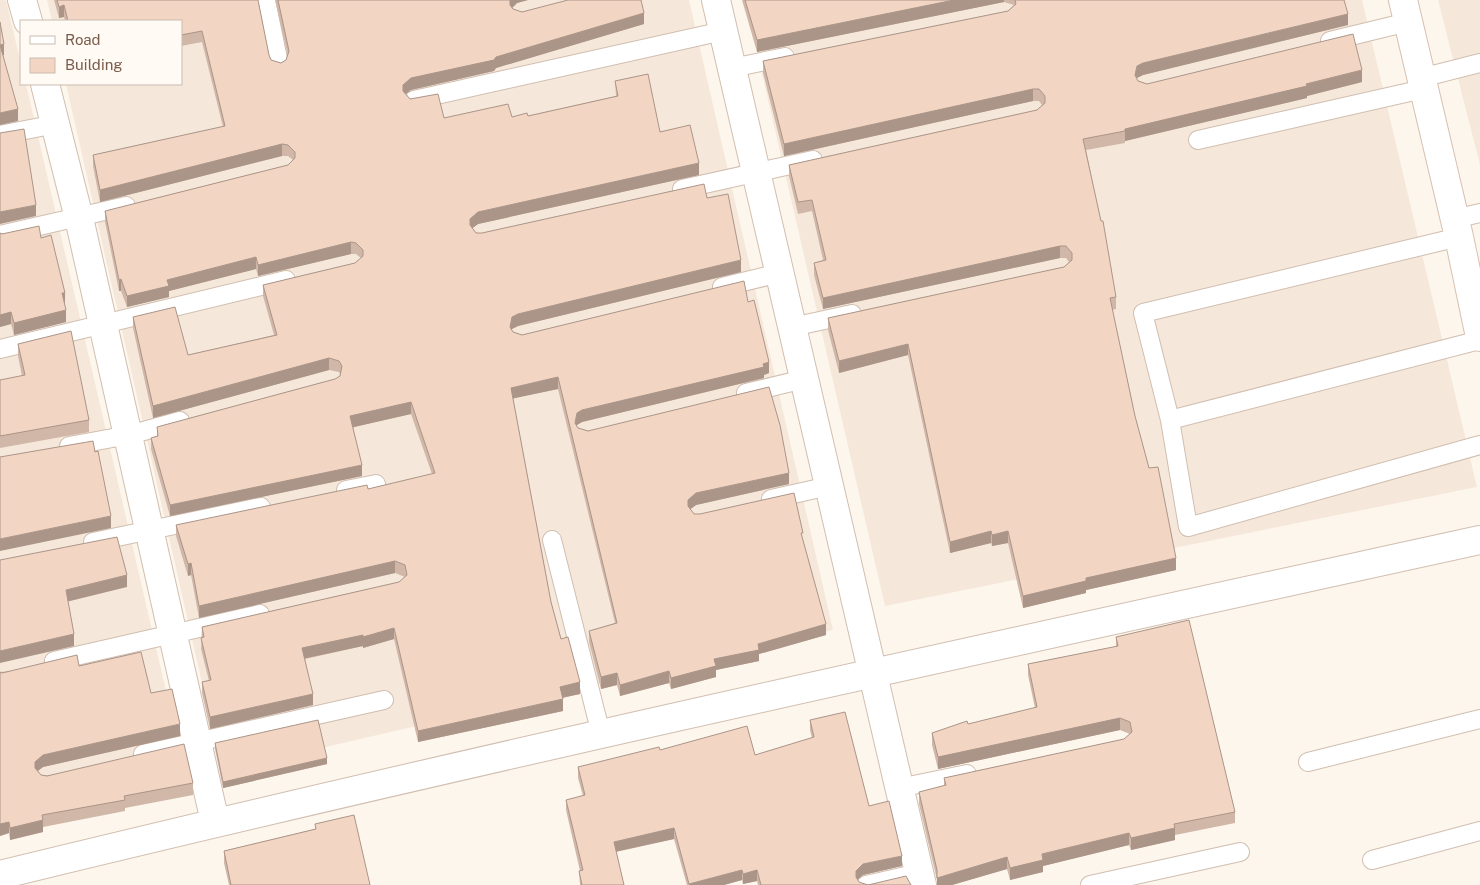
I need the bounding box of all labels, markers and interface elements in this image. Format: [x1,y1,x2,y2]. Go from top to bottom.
legend [20,20,182,85]
text: Road [65,31,101,48]
text: Building [65,56,123,73]

